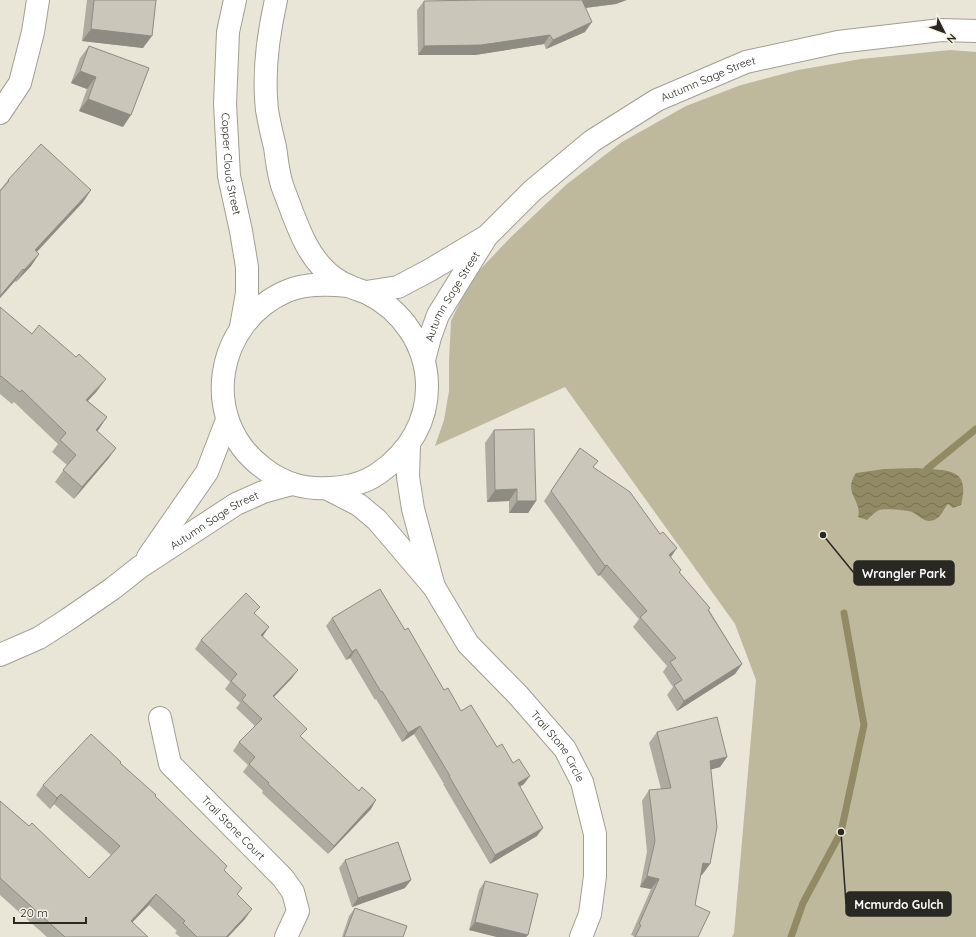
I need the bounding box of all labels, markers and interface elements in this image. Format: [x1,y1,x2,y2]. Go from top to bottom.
north arrow [924,12,964,52]
text: N [944,31,959,46]
street label: Autumn Sage Street [659,53,757,105]
street label: Copper Cloud Street [218,112,244,216]
street label: Autumn Sage Street [422,249,483,343]
street label: Autumn Sage Street [167,488,261,552]
callout: Wrangler Park [854,561,954,585]
text: Wrangler Park [862,566,946,581]
street label: Trail Stone Circle [528,708,588,784]
street label: Trail Stone Court [198,793,268,863]
callout: Mcmurdo Gulch [846,892,951,916]
text: Mcmurdo Gulch [854,897,944,912]
scale bar [14,899,86,925]
text: 20 m [20,905,48,920]

